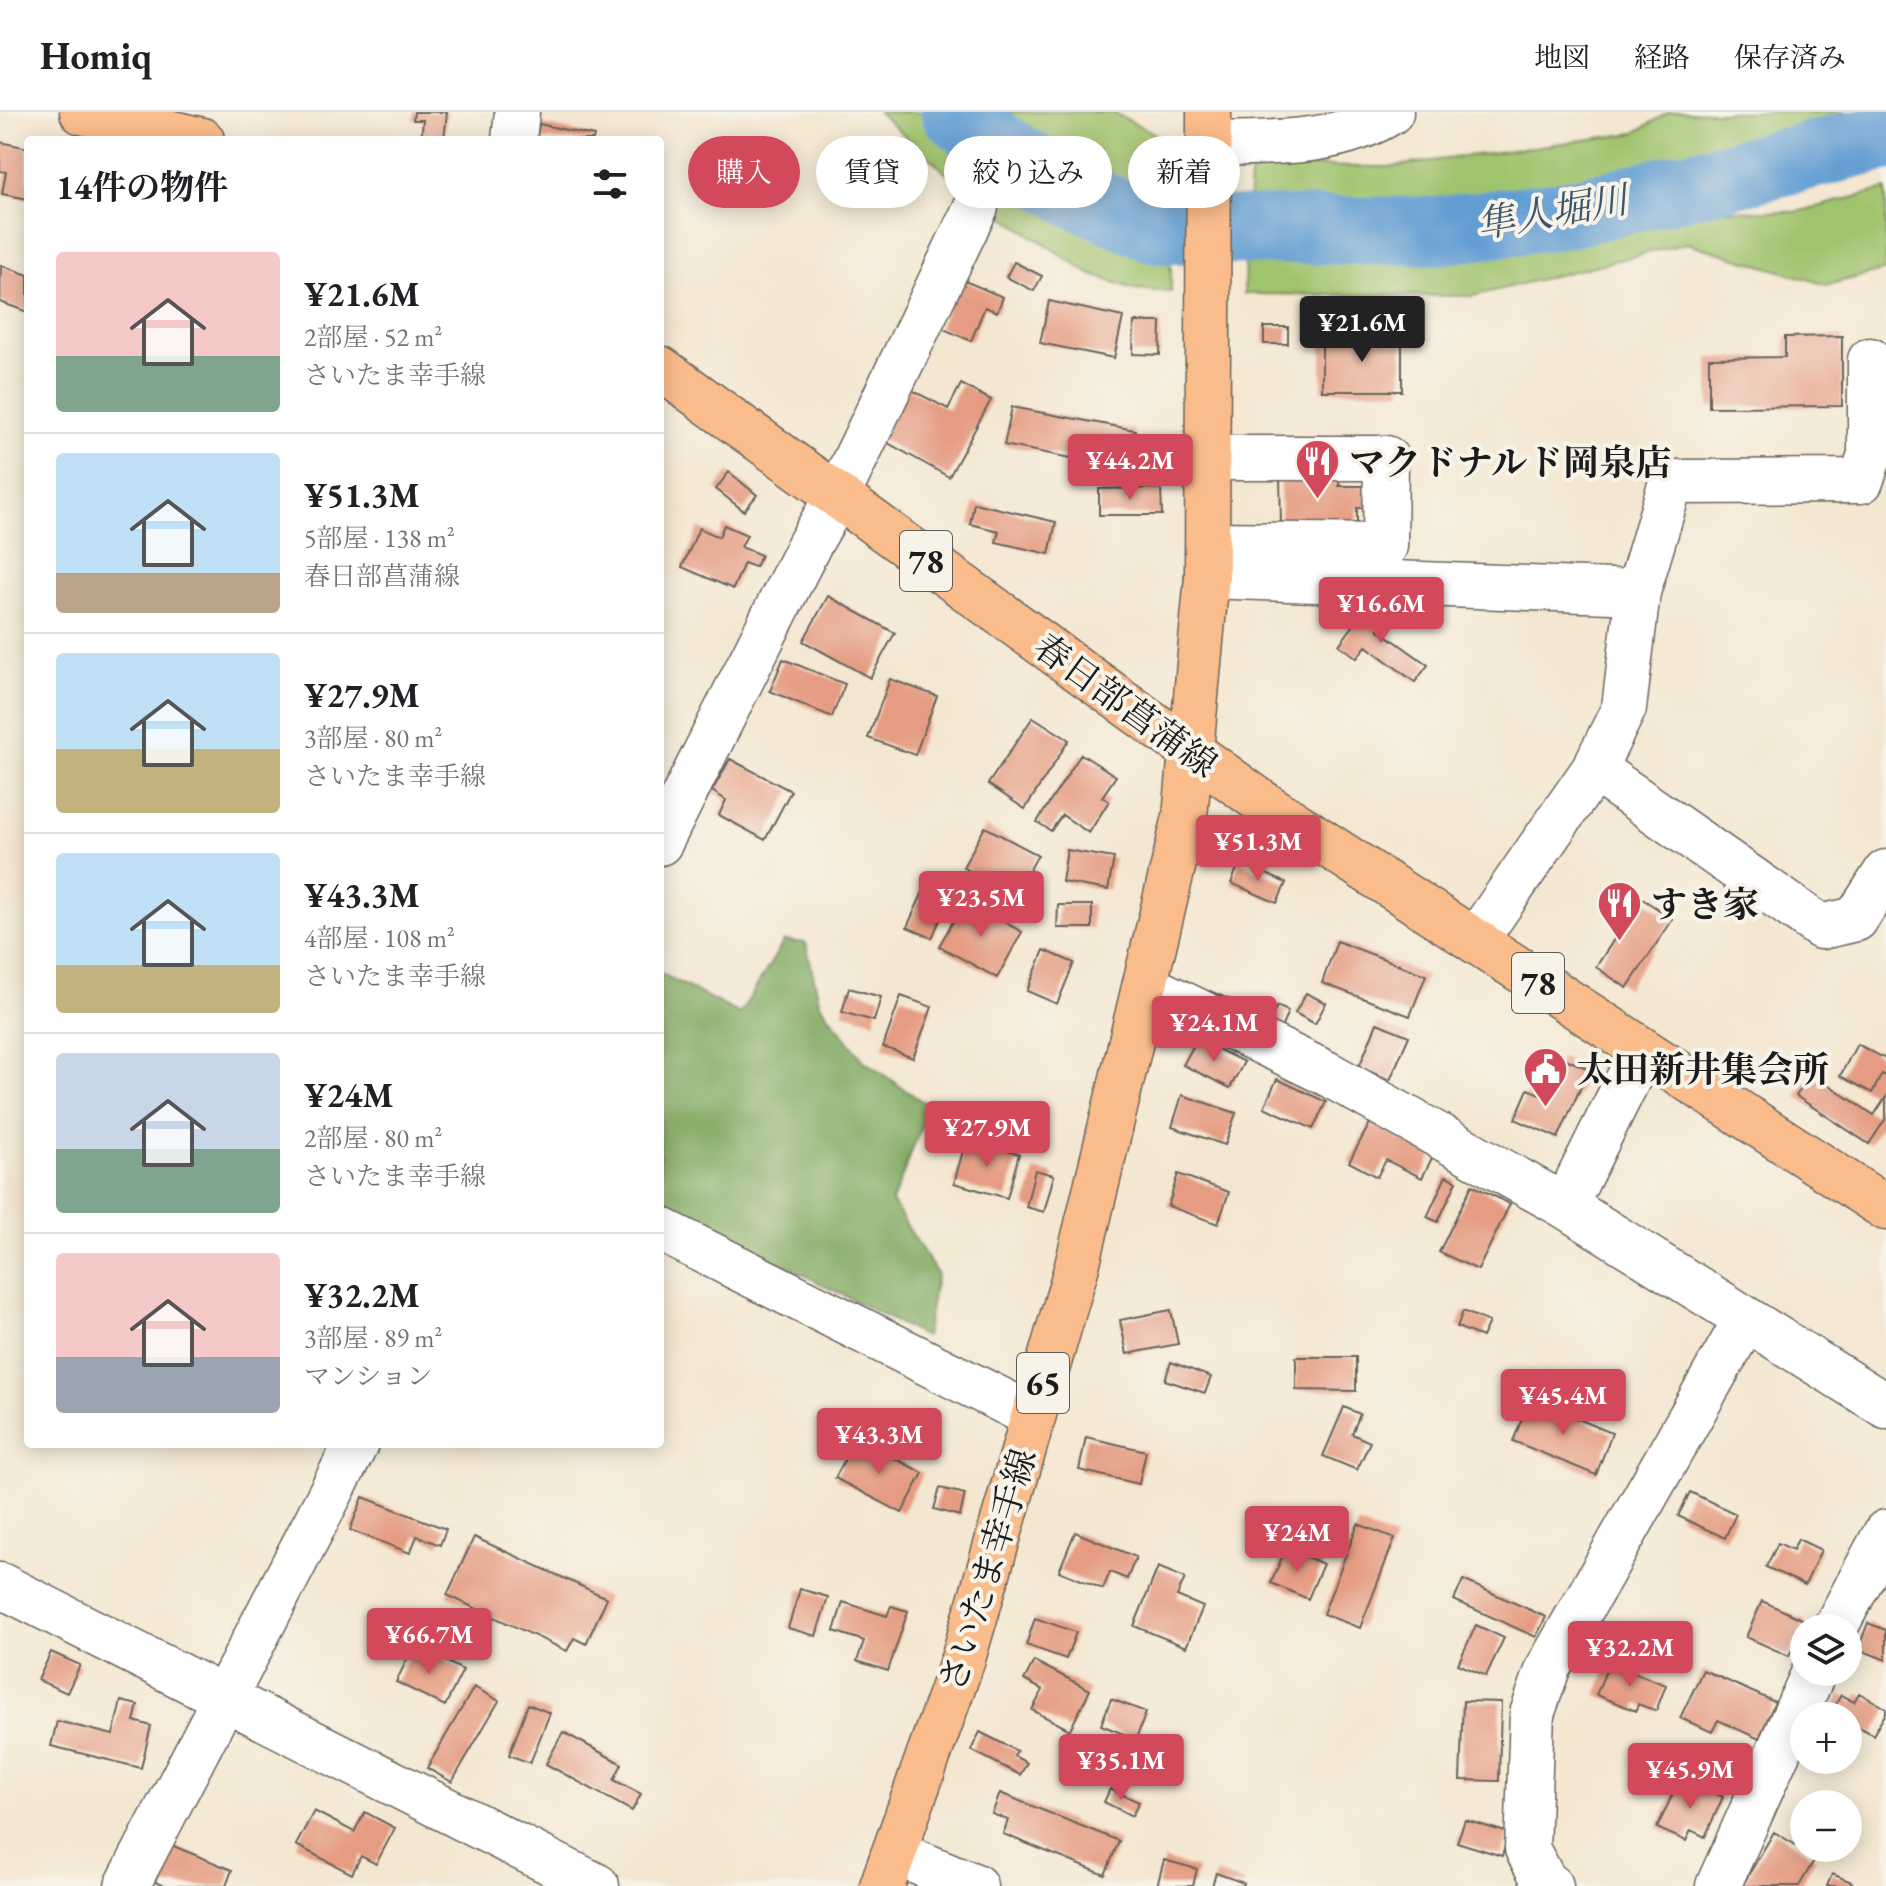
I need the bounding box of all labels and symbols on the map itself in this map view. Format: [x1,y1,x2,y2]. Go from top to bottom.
water label: 隼人堀川 [1473,173,1635,249]
pin: ¥21.6M [1297,296,1427,364]
pin: ¥44.2M [1065,434,1195,502]
restaurant icon: マクドナルド岡泉店 [1294,438,1342,501]
place label: マクドナルド岡泉店 [1349,439,1671,486]
road number: 78 [900,531,952,591]
pin: ¥16.6M [1316,577,1446,645]
street label: 春日部菖蒲線 [1025,623,1227,788]
pin: ¥51.3M [1193,815,1323,883]
pin: ¥23.5M [916,871,1046,939]
restaurant icon: すき家 [1596,880,1644,943]
place label: すき家 [1651,881,1759,928]
road number: 78 [1512,953,1564,1013]
pin: ¥24.1M [1149,996,1279,1064]
public building icon: 太田新井集会所 [1522,1045,1570,1108]
place label: 太田新井集会所 [1577,1046,1829,1093]
pin: ¥27.9M [922,1101,1052,1169]
road number: 65 [1017,1353,1069,1413]
pin: ¥45.4M [1498,1369,1628,1437]
pin: ¥43.3M [814,1408,944,1476]
street label: さいたま幸手線 [928,1443,1047,1698]
pin: ¥24M [1250,1506,1344,1574]
pin: ¥66.7M [364,1608,494,1676]
pin: ¥32.2M [1565,1621,1695,1689]
pin: ¥35.1M [1056,1734,1186,1802]
pin: ¥45.9M [1625,1743,1755,1811]

